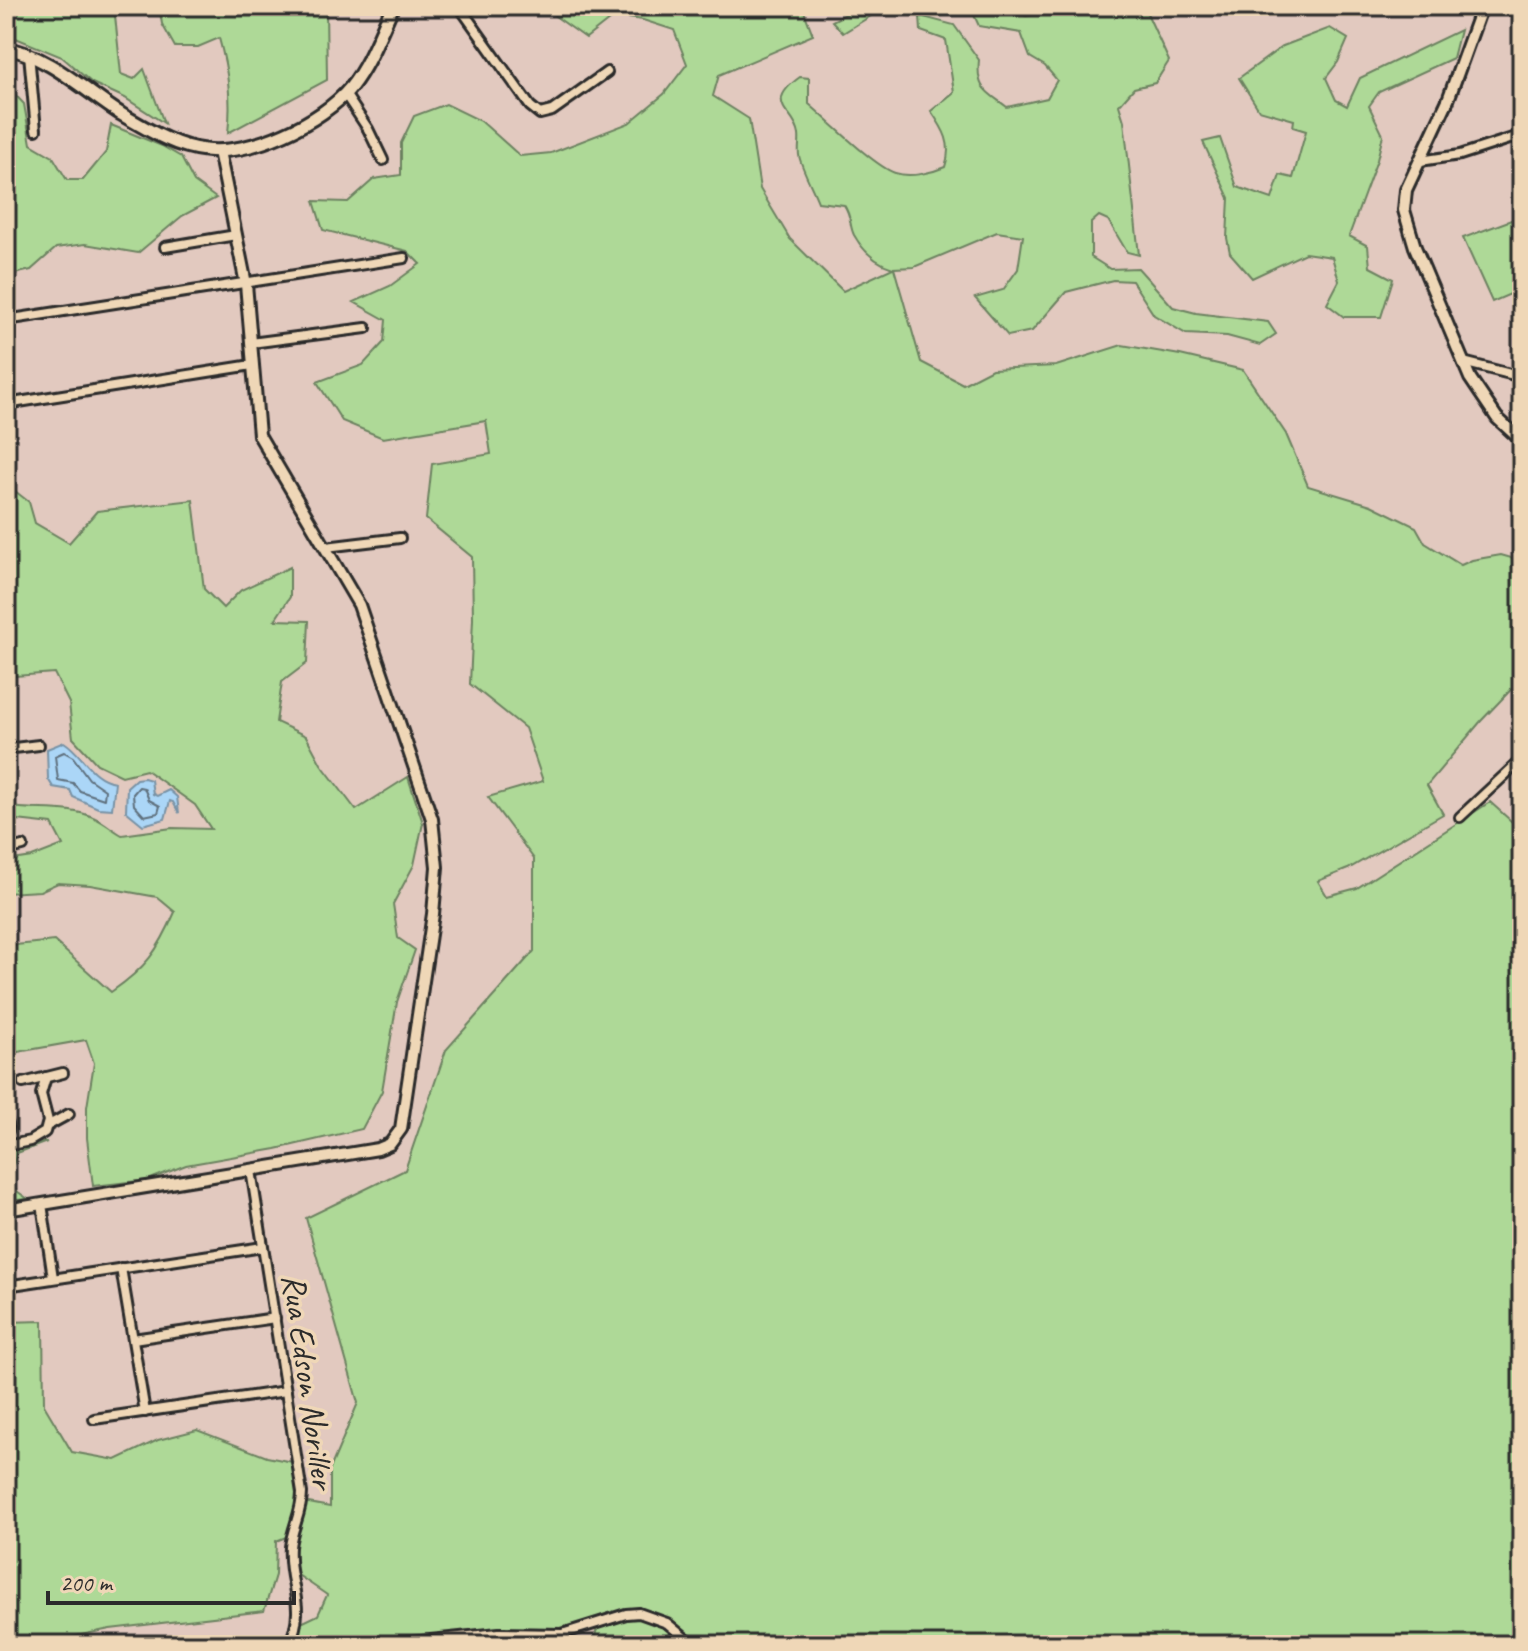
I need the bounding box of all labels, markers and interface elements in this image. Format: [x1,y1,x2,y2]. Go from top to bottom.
street label: Rua Edson Noriller [273,1271,346,1495]
scale bar [48,1555,294,1605]
text: 200 m [60,1568,114,1598]

